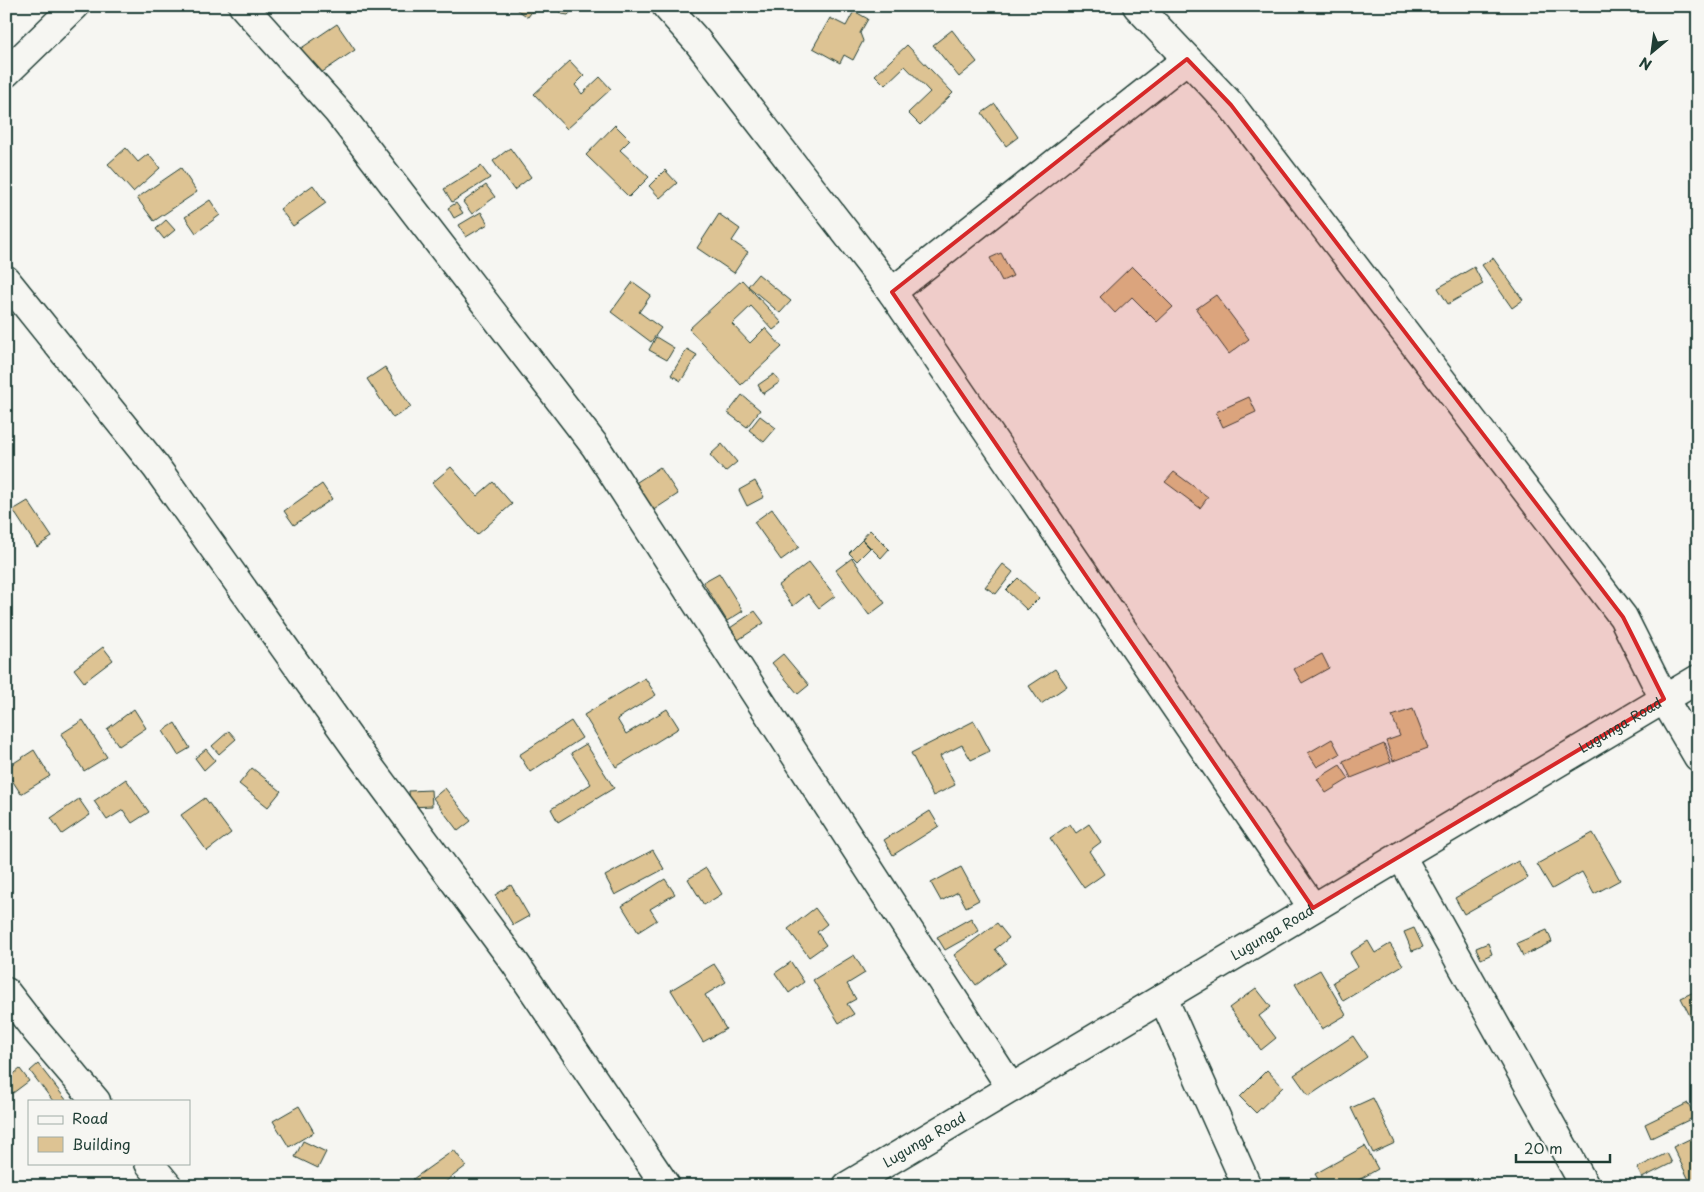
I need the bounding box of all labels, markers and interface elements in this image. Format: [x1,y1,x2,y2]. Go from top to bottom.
north arrow [1626,28,1676,78]
text: N [1636,52,1655,76]
street label: Lugunga Road [1574,692,1666,758]
street label: Lugunga Road [1226,899,1318,965]
legend [28,1100,190,1164]
text: Road [72,1106,108,1129]
street label: Lugunga Road [878,1107,970,1172]
text: Building [72,1132,131,1155]
scale bar [1516,1132,1610,1164]
text: 20 m [1524,1136,1563,1159]

